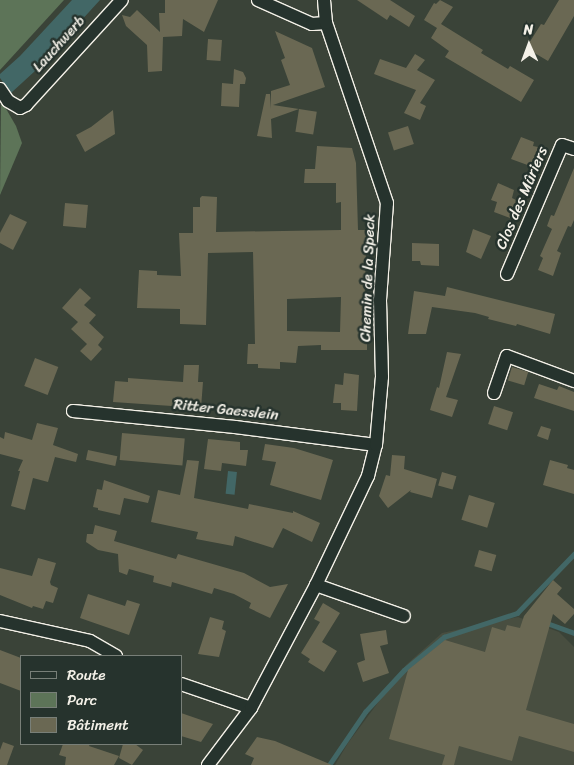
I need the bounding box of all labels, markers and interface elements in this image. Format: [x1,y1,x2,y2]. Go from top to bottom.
street label: Lauchwerb [29,12,89,76]
text: N [523,17,534,42]
north arrow [504,20,554,70]
street label: Clos des Mûriers [492,144,552,252]
street label: Chemin de la Speck [357,214,379,342]
street label: Ritter Gaesslein [173,396,279,424]
legend [20,655,182,745]
text: Route [67,662,106,688]
text: Parc [67,687,97,713]
text: Bâtiment [67,712,129,738]

